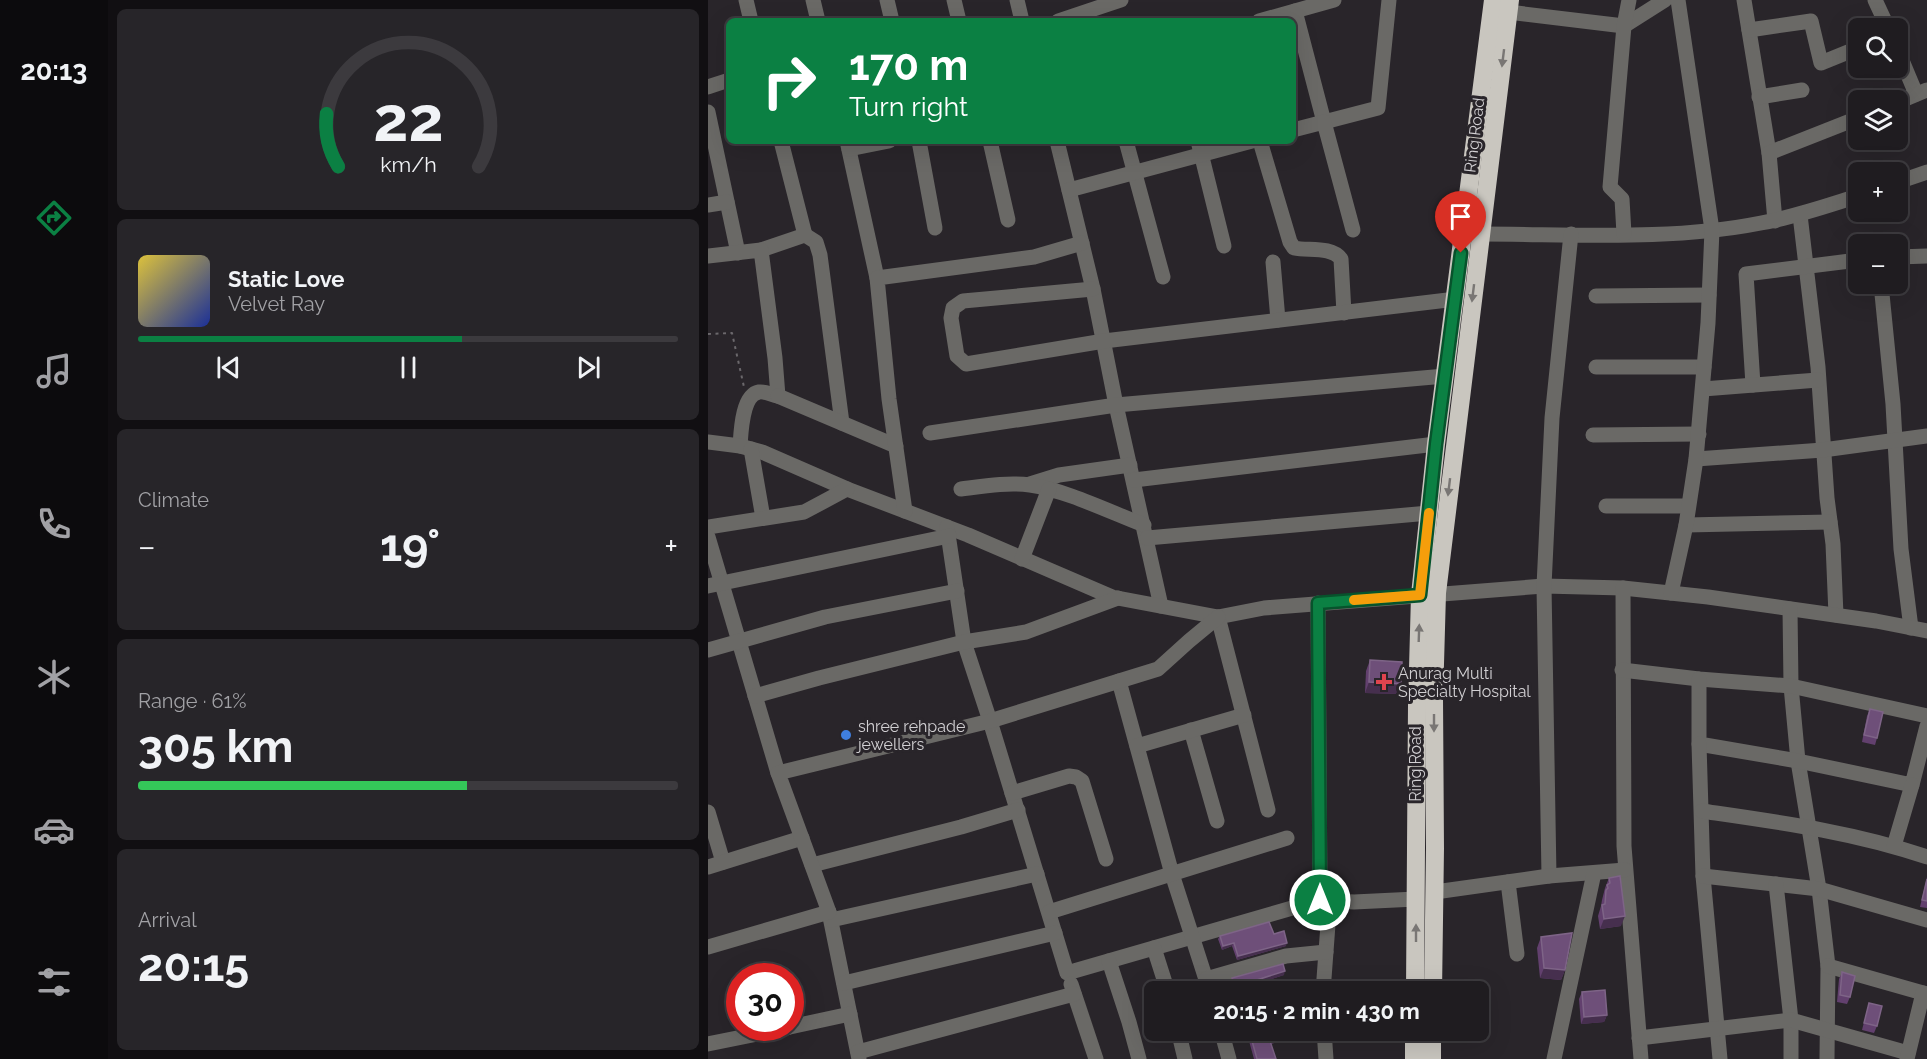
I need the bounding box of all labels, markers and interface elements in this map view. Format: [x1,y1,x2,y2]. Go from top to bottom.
map controls [1848,18,1908,294]
button: search [1848,18,1908,78]
text: 170 m [849,41,968,90]
icon: right [750,42,828,120]
one-way arrow [1498,49,1507,68]
text: 20:13 [21,55,87,86]
text: 22 [373,82,443,156]
button: layers [1848,90,1908,150]
text: Turn right [849,91,968,122]
street label: Ring Road [1460,96,1489,174]
text: km/h [380,152,436,177]
button: + [1848,162,1908,222]
pin [1435,191,1486,253]
icon: directions [33,197,75,239]
icon: arrive [1444,200,1477,233]
button: − [1848,234,1908,294]
text: Static Love [228,266,345,292]
one-way arrow [1469,284,1478,303]
text: Velvet Ray [228,292,325,316]
icon: music [33,350,75,392]
icon: previous [212,351,245,384]
icon: pause [392,351,425,384]
icon: next [572,351,605,384]
one-way arrow [1444,477,1453,496]
text: Climate [138,488,209,512]
icon: phone [33,503,75,545]
text: 19° [380,519,440,572]
text: − [138,527,156,566]
text: + [664,527,678,566]
one-way arrow [1414,624,1424,643]
icon: climate [33,656,75,698]
place label: Anurag Multi Specialty Hospital [1398,664,1531,701]
marker: Anurag Multi Specialty Hospital [1375,673,1393,691]
text: Range · 61% [138,689,246,713]
one-way arrow [1429,713,1439,732]
place label: shree rehpade jewellers [856,717,965,754]
text: 305 km [138,720,293,773]
street label: Ring Road [1406,726,1425,802]
marker: shree rehpade jewellers [839,728,853,742]
icon: car [33,809,75,851]
position arrow [1288,868,1352,932]
text: Arrival [138,908,197,932]
one-way arrow [1411,924,1421,943]
text: 20:15 [138,939,249,992]
icon: filters [33,961,75,1003]
speed limit sign: 30 [726,963,804,1041]
text: 20:15 · 2 min · 430 m [1213,998,1420,1024]

